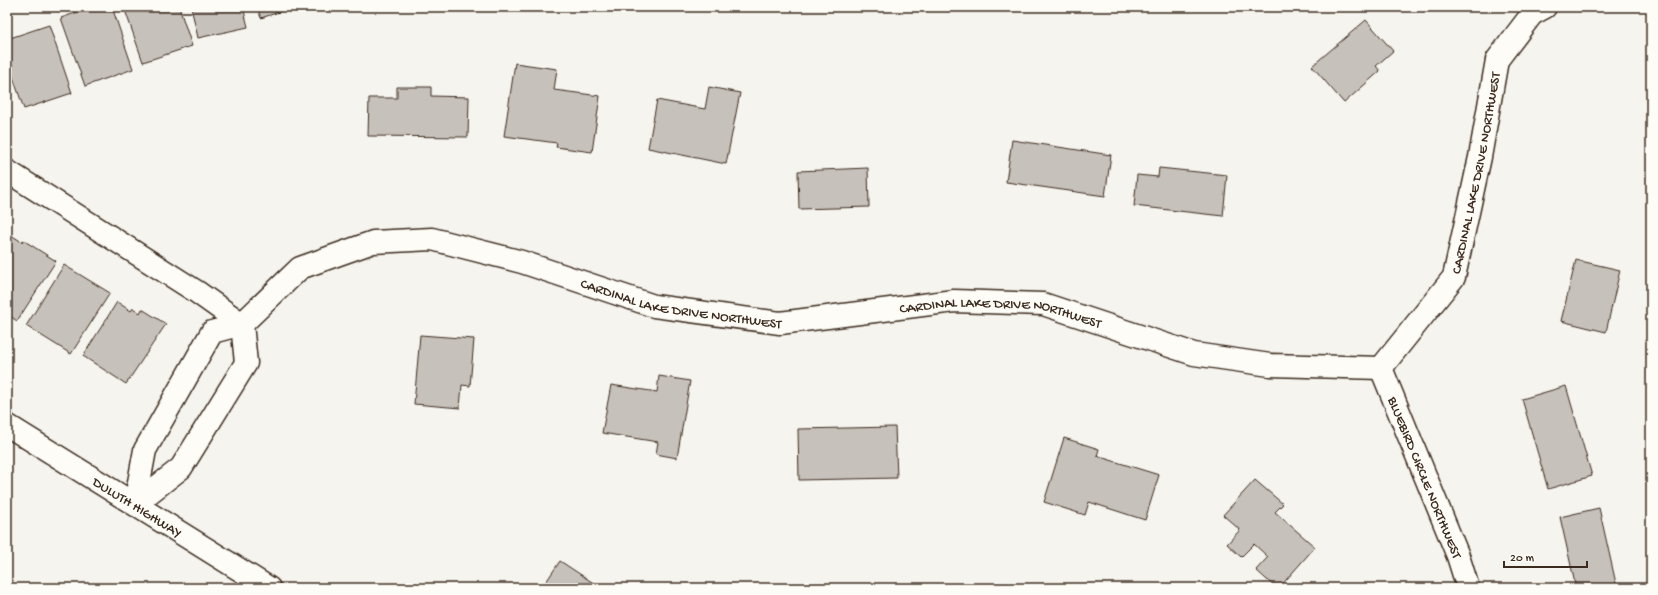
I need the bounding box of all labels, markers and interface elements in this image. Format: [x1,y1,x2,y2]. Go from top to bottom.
street label: CARDINAL LAKE DRIVE NORTHWEST [1449,70,1506,276]
street label: CARDINAL LAKE DRIVE NORTHWEST [578,276,783,334]
street label: CARDINAL LAKE DRIVE NORTHWEST [899,295,1104,334]
street label: BLUEBIRD CIRCLE NORTHWEST [1382,394,1464,562]
street label: DULUTH HIGHWAY [88,474,184,543]
scale bar [1504,543,1587,569]
text: 20 m [1510,552,1535,566]

